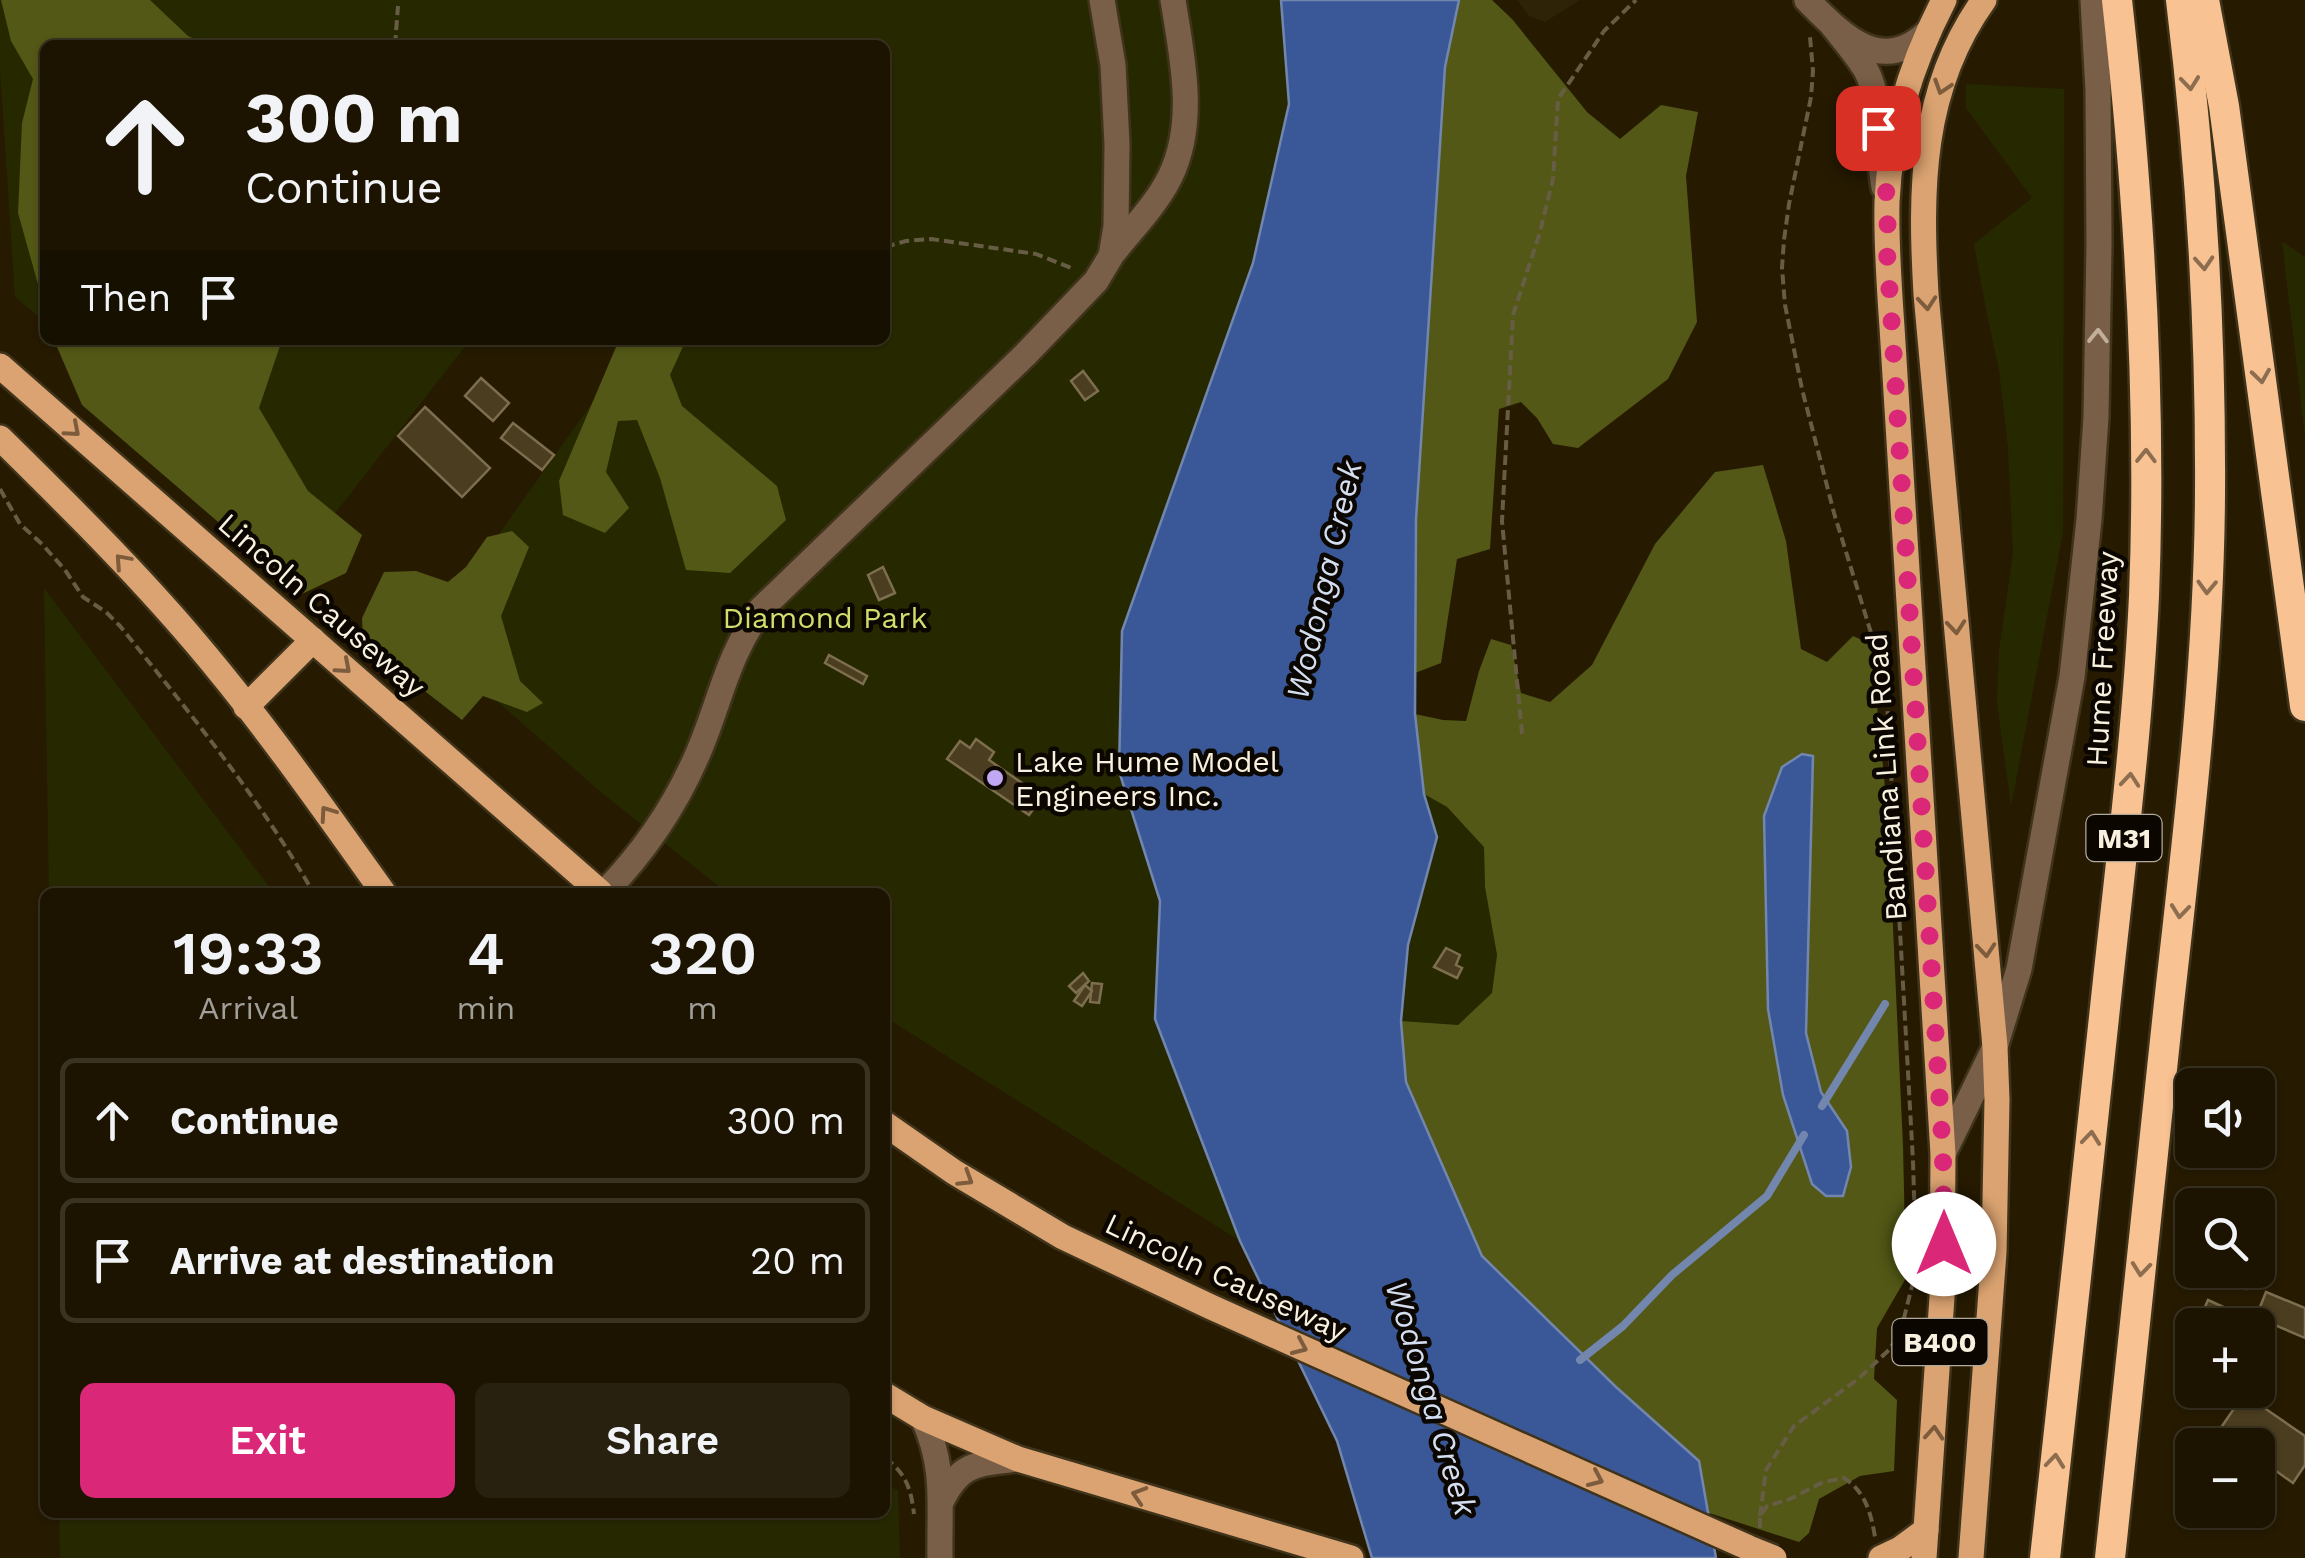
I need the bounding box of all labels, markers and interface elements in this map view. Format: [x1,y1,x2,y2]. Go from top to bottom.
one-way arrow [2179,75,2201,91]
text: 300 m [245,77,463,159]
one-way arrow [1933,78,1954,95]
icon: ahead [80,80,210,210]
pin [1836,86,1921,171]
icon: arrive [1851,101,1906,156]
text: Continue [245,161,443,214]
one-way arrow [2193,255,2214,271]
icon: arrive [191,270,246,325]
text: Then [80,276,171,320]
one-way arrow [1916,295,1938,311]
one-way arrow [2087,327,2108,343]
one-way arrow [2250,367,2271,384]
one-way arrow [62,419,80,437]
one-way arrow [2135,447,2157,462]
water label: Wodonga Creek [1278,456,1370,703]
street label: Lincoln Causeway [211,506,433,705]
street label: Hume Freeway [2079,550,2125,768]
one-way arrow [116,554,134,573]
one-way arrow [2196,580,2217,596]
park label: Diamond Park [722,600,928,635]
one-way arrow [1945,619,1967,635]
street label: Bandiana Link Road [1858,632,1914,922]
one-way arrow [333,656,351,674]
place label: Lake Hume Model Engineers Inc. [1015,744,1279,813]
marker: Lake Hume Model Engineers Inc. [984,767,1006,789]
one-way arrow [2118,772,2140,788]
one-way arrow [321,806,339,824]
road number: M31 [2086,815,2162,861]
one-way arrow [2169,904,2191,920]
text: 19:33 [173,918,324,989]
text: 4 [467,918,505,989]
text: 320 [648,918,757,989]
one-way arrow [1974,943,1996,959]
text: Arrival [198,989,298,1027]
text: min [456,989,515,1027]
text: m [687,989,718,1027]
map controls [2175,1068,2275,1528]
button: sound [2175,1068,2275,1168]
icon: ahead [85,1093,140,1148]
text: Continue [170,1099,339,1143]
text: 300 m [726,1099,845,1143]
one-way arrow [2080,1130,2102,1146]
one-way arrow [955,1167,973,1186]
button: search [2175,1188,2275,1288]
position arrow [1892,1192,1996,1296]
street label: Lincoln Causeway [1100,1206,1353,1349]
icon: arrive [85,1233,140,1288]
text: Arrive at destination [170,1239,555,1283]
text: 20 m [750,1239,845,1283]
one-way arrow [2130,1262,2152,1278]
water label: Wodonga Creek [1377,1276,1485,1521]
button: + [2175,1308,2275,1408]
road number: B400 [1892,1319,1988,1365]
one-way arrow [1290,1335,1308,1355]
button: Exit [80,1383,455,1498]
button: Share [475,1383,850,1498]
one-way arrow [1922,1424,1944,1440]
button: − [2175,1428,2275,1528]
one-way arrow [2044,1453,2066,1469]
one-way arrow [1586,1467,1604,1487]
one-way arrow [1131,1486,1148,1507]

